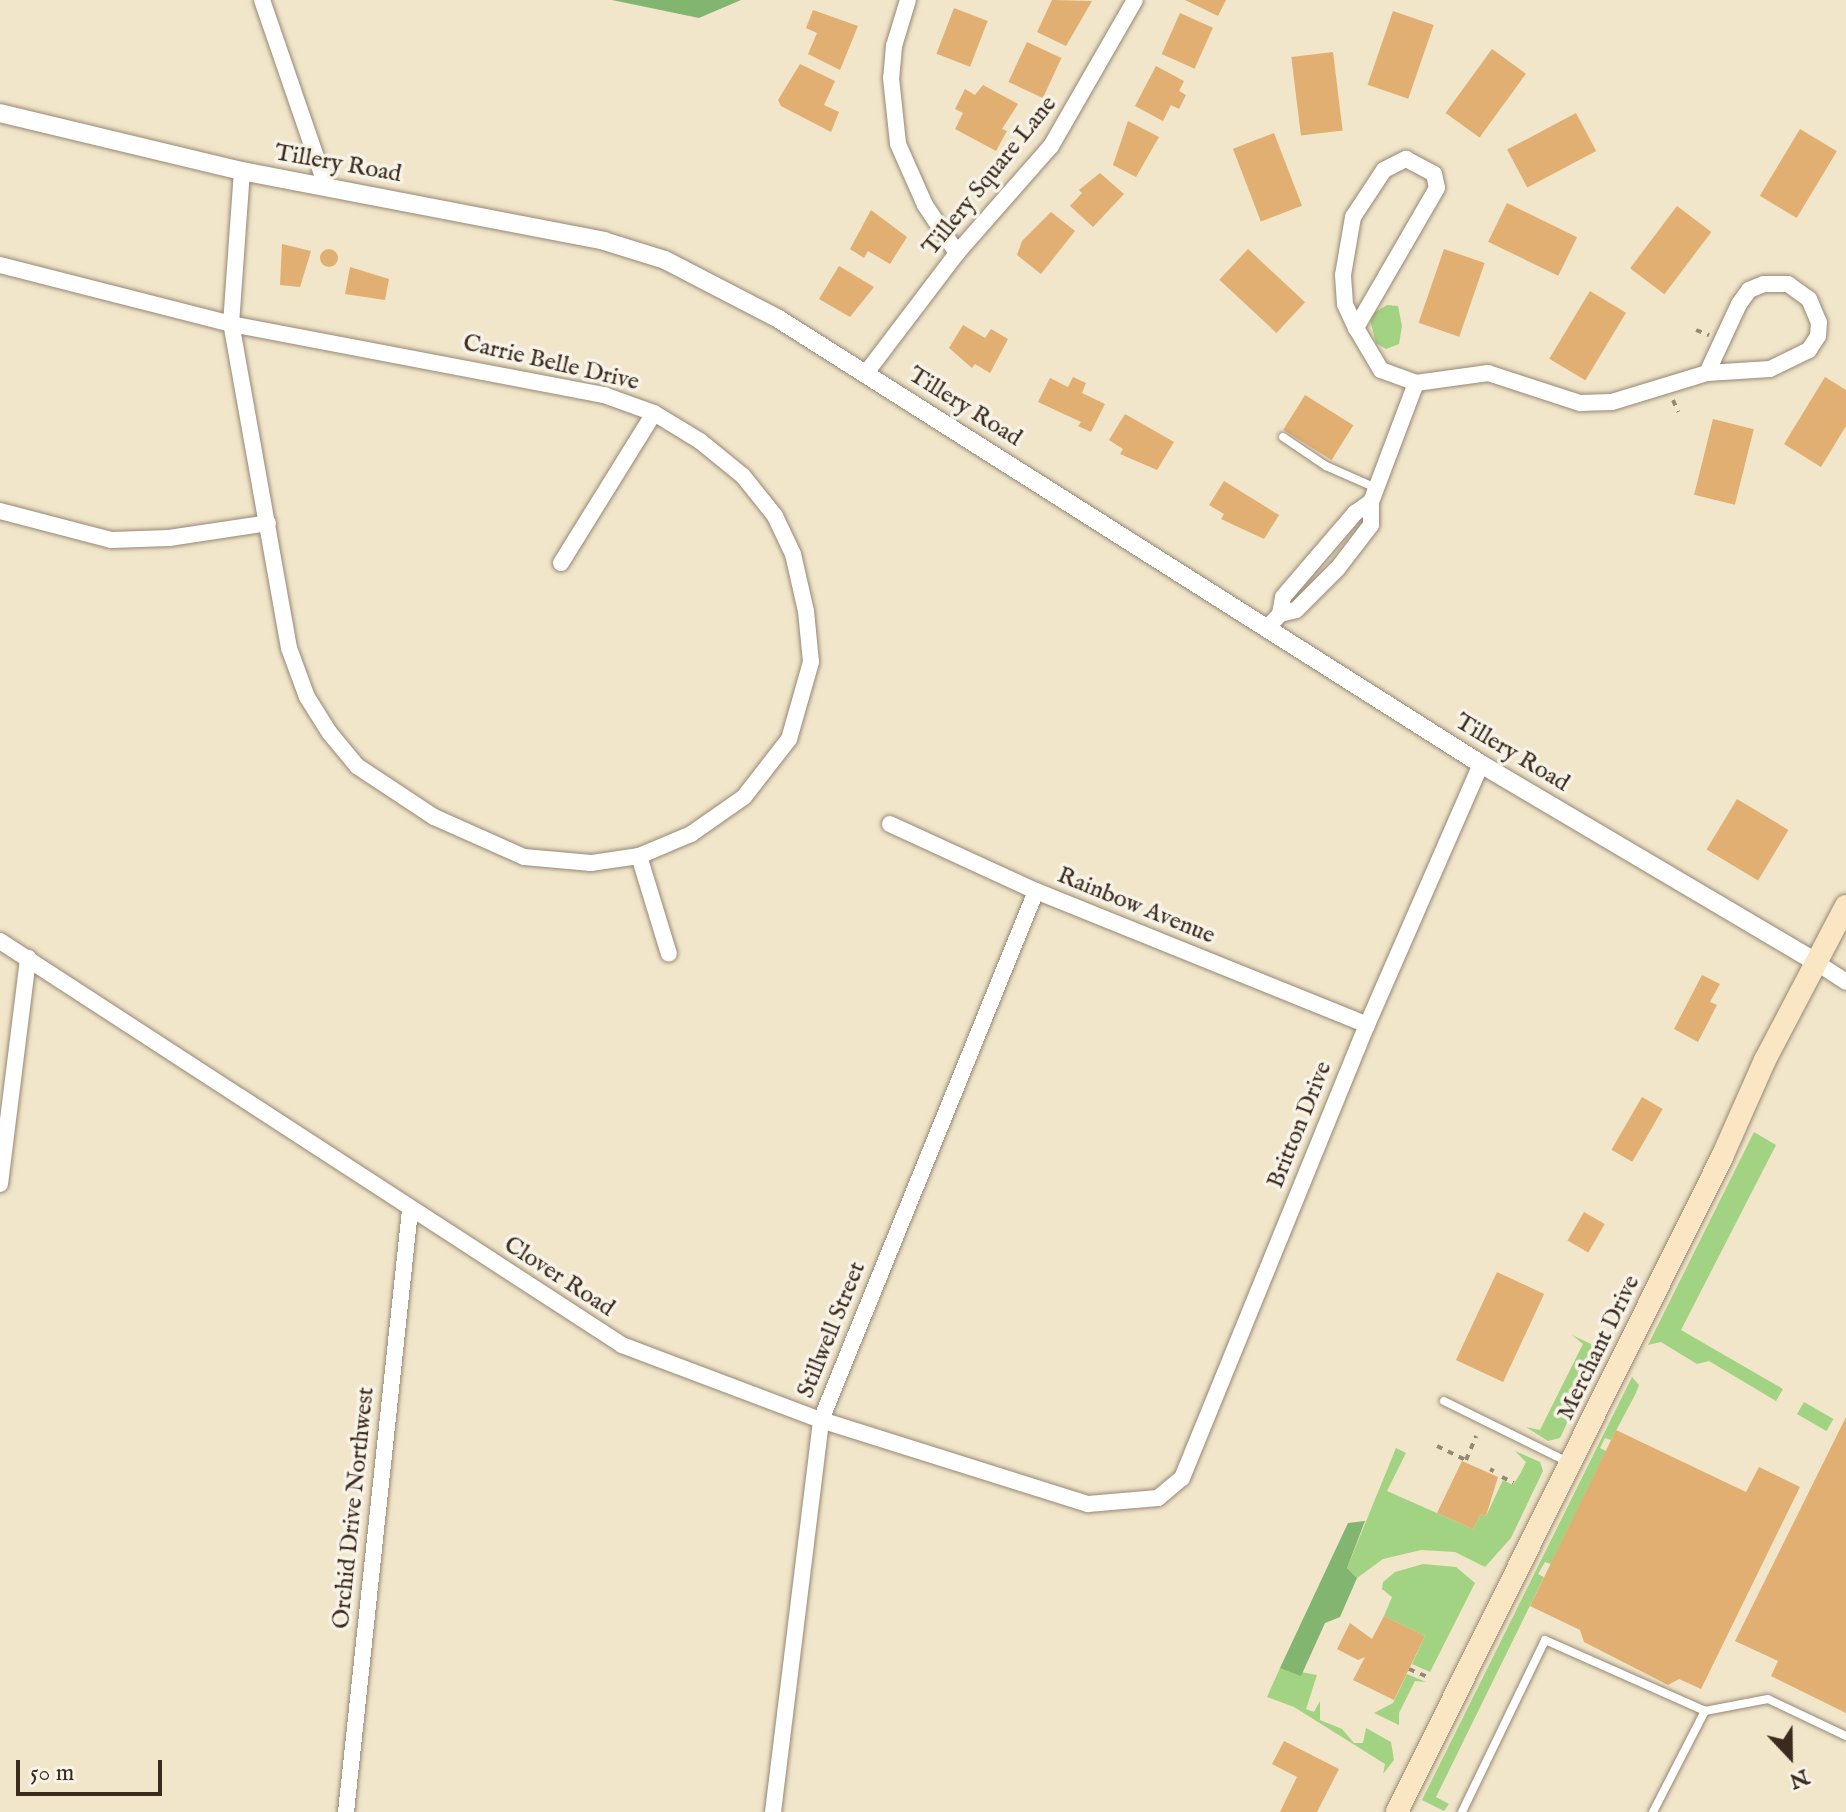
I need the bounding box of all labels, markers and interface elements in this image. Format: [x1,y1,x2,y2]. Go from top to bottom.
street label: Tillery Square Lane [917,90,1063,262]
street label: Tillery Road [272,139,404,189]
street label: Carrie Belle Drive [460,329,642,397]
street label: Tillery Road [903,361,1027,453]
street label: Tillery Road [1450,708,1574,798]
street label: Rainbow Avenue [1053,861,1219,951]
street label: Britton Drive [1262,1057,1338,1193]
street label: Clover Road [498,1231,620,1323]
street label: Stillwell Street [792,1258,872,1402]
street label: Merchant Drive [1551,1271,1647,1425]
street label: Orchid Drive Northwest [327,1386,381,1630]
north arrow [1750,1716,1830,1796]
scale bar [20,1744,166,1794]
text: 50 m [30,1758,74,1789]
text: N [1785,1762,1813,1795]

